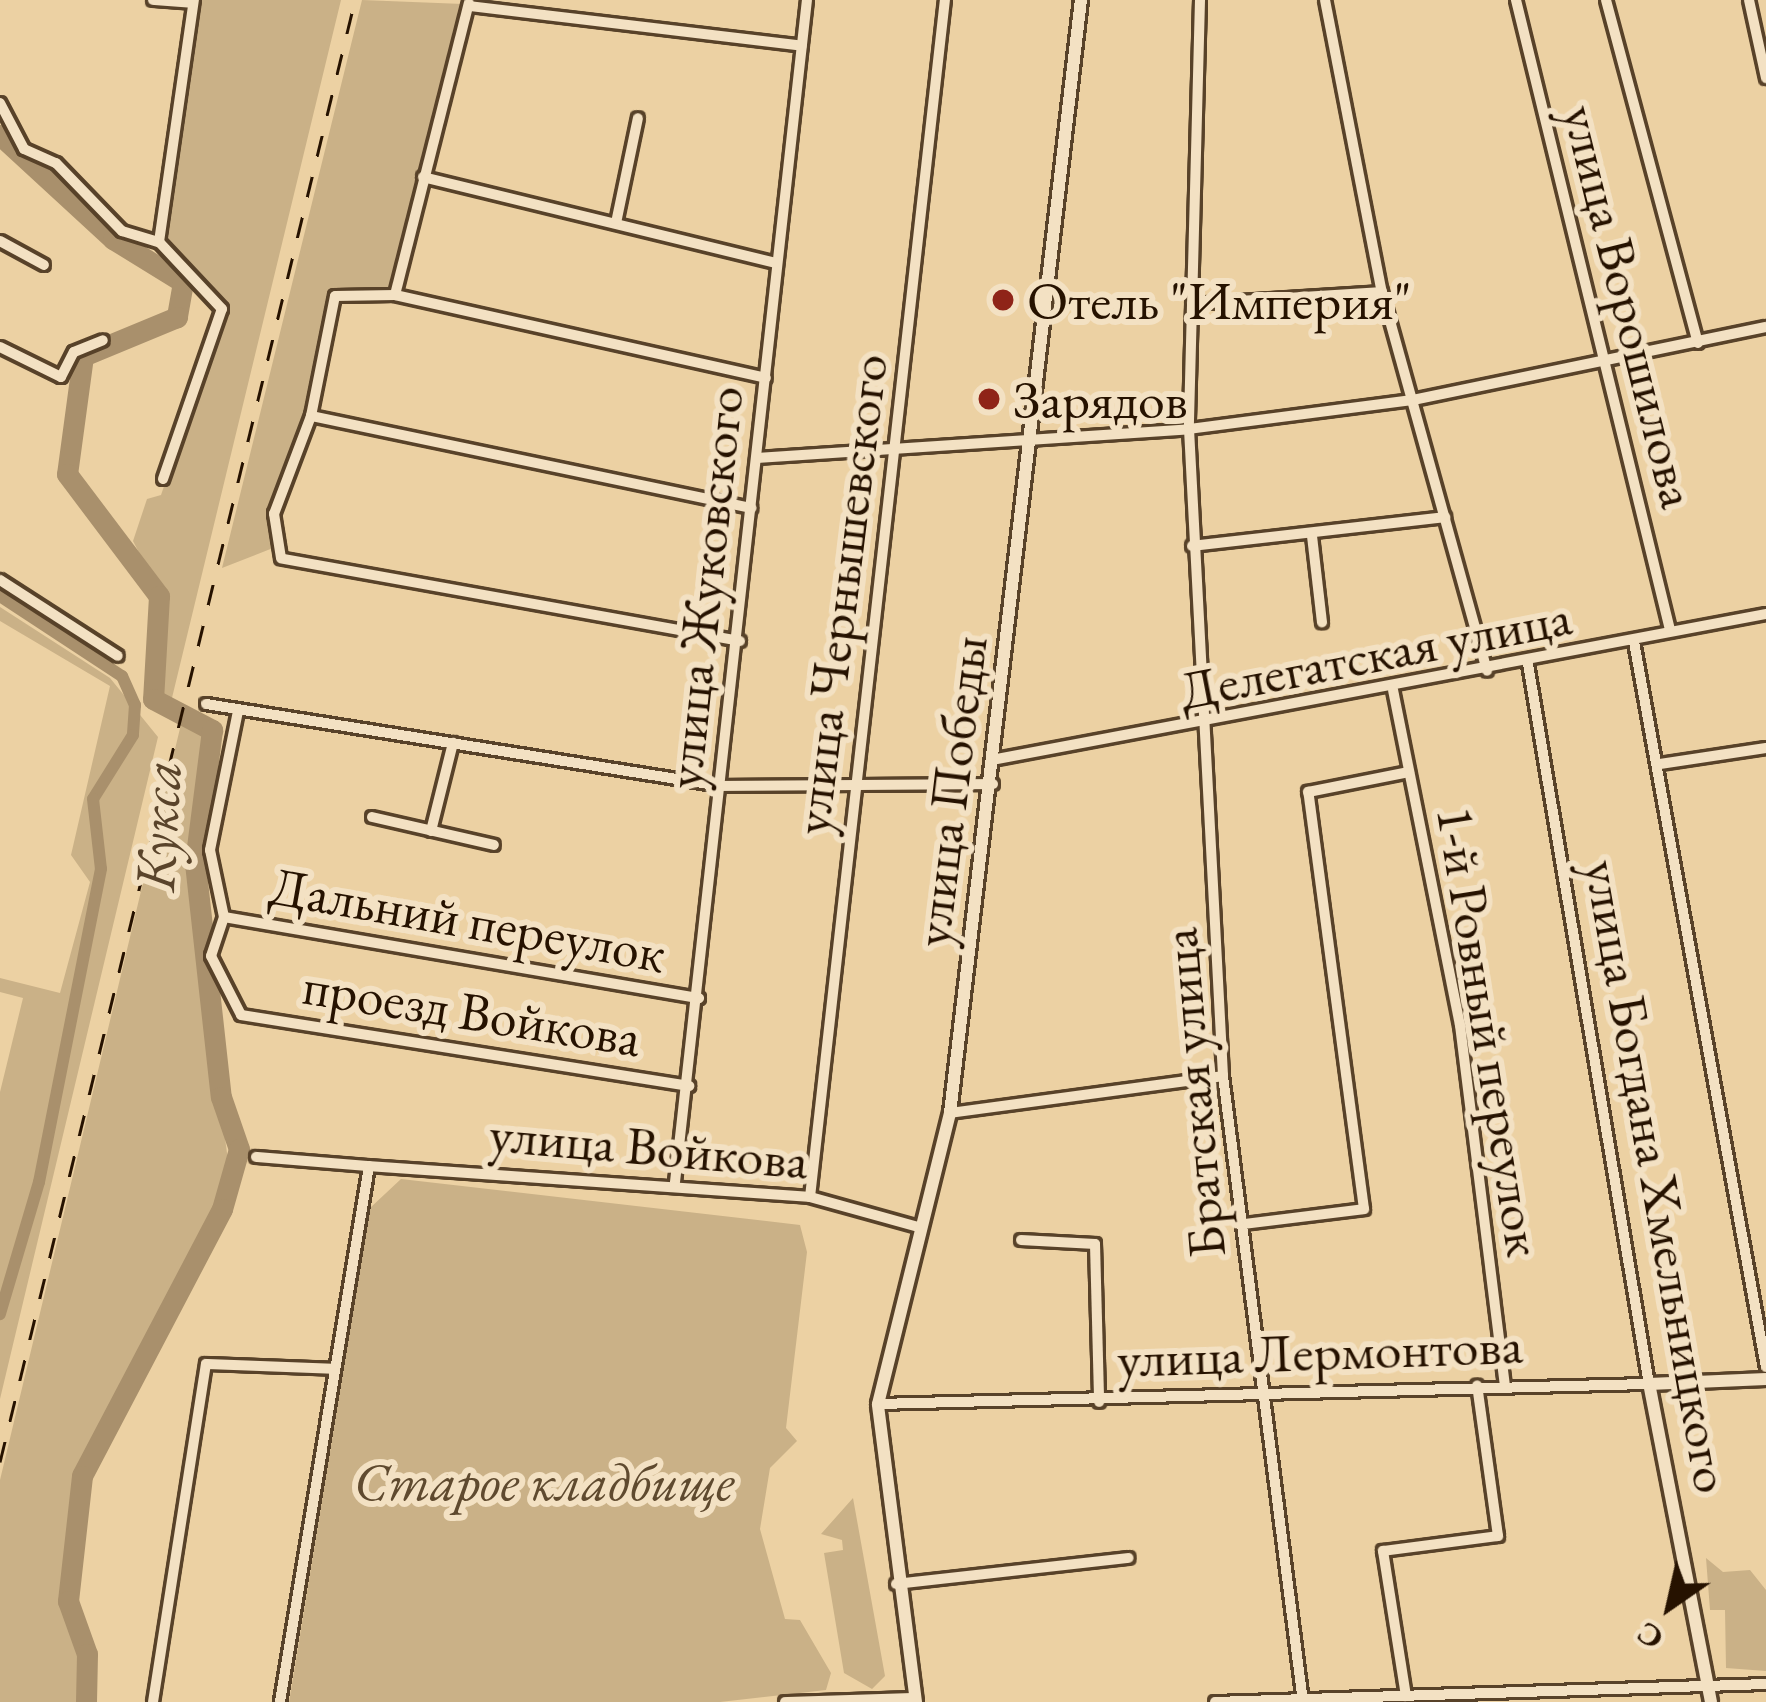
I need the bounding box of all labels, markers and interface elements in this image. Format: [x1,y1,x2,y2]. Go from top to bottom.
street label: улица Ворошилова [1550,98,1712,514]
place label: Отель "Империя" [1027,268,1412,332]
marker: Отель "Империя" [990,287,1016,313]
street label: улица Чернышевского [777,350,901,838]
place label: Зарядов [1013,367,1188,431]
street label: улица Жуковского [650,383,756,791]
marker: Зарядов [976,386,1002,412]
street label: Делегатская улица [1174,583,1576,723]
street label: улица Победы [898,632,1000,950]
water label: Кукса [120,759,196,893]
street label: 1-й Ровный переулок [1423,801,1559,1261]
street label: Дальний переулок [265,852,671,986]
street label: улица Богдана Хмельницкого [1571,854,1747,1498]
street label: Братская улица [1145,925,1239,1261]
street label: проезд Войкова [299,952,645,1070]
street label: улица Войкова [487,1100,811,1192]
street label: улица Лермонтова [1116,1312,1524,1390]
park label: Старое кладбище [354,1449,734,1513]
north arrow [1610,1546,1730,1666]
text: С [1628,1612,1671,1661]

